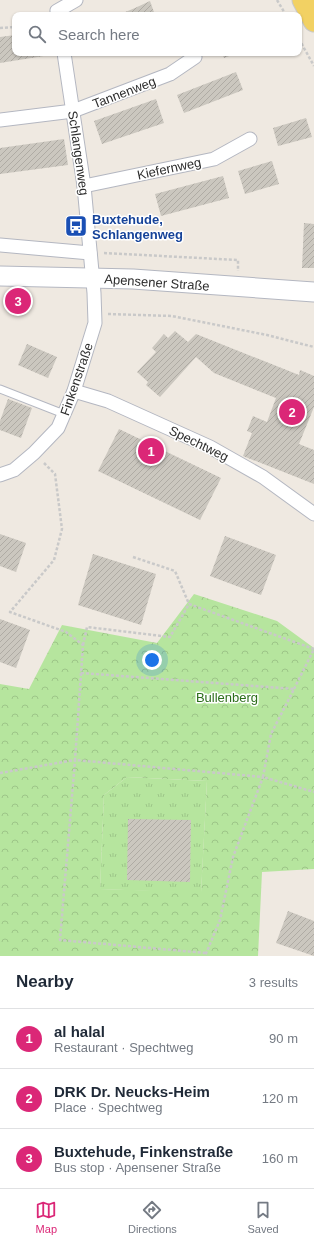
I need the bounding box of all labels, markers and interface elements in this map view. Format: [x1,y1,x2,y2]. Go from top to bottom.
search box [12,12,302,56]
icon: search [26,23,48,45]
text: Search here [58,26,140,43]
street label: Tannenweg [90,74,158,111]
street label: Schlangenweg [65,110,92,196]
street label: Kiefernweg [136,154,202,183]
place label: Buxtehude, Schlangenweg [92,212,183,242]
bus stop icon: Buxtehude, Schlangenweg [63,213,89,239]
street label: Apensener Straße [104,271,210,294]
pin: 3 [5,286,31,316]
street label: Finkenstraße [57,341,96,417]
pin: 2 [279,397,305,427]
street label: Spechtweg [167,423,231,464]
pin: 1 [138,436,164,466]
your location [142,650,162,670]
park label: Bullenberg [196,690,258,705]
text: Nearby [16,972,74,991]
text: 3 results [249,975,298,990]
text: al halal [54,1023,105,1040]
text: 1 [25,1031,33,1046]
text: 90 m [269,1031,298,1046]
text: Restaurant · Spechtweg [54,1040,193,1055]
text: DRK Dr. Neucks-Heim [54,1083,210,1100]
text: 2 [25,1091,33,1106]
text: 120 m [262,1091,298,1106]
text: Place · Spechtweg [54,1100,162,1115]
text: Buxtehude, Finkenstraße [54,1143,233,1160]
text: 3 [25,1151,33,1166]
text: 160 m [262,1151,298,1166]
text: Bus stop · Apensener Straße [54,1160,221,1175]
tab: Map [35,1199,57,1235]
tab: Directions [128,1199,177,1235]
tab: Saved [247,1199,279,1235]

